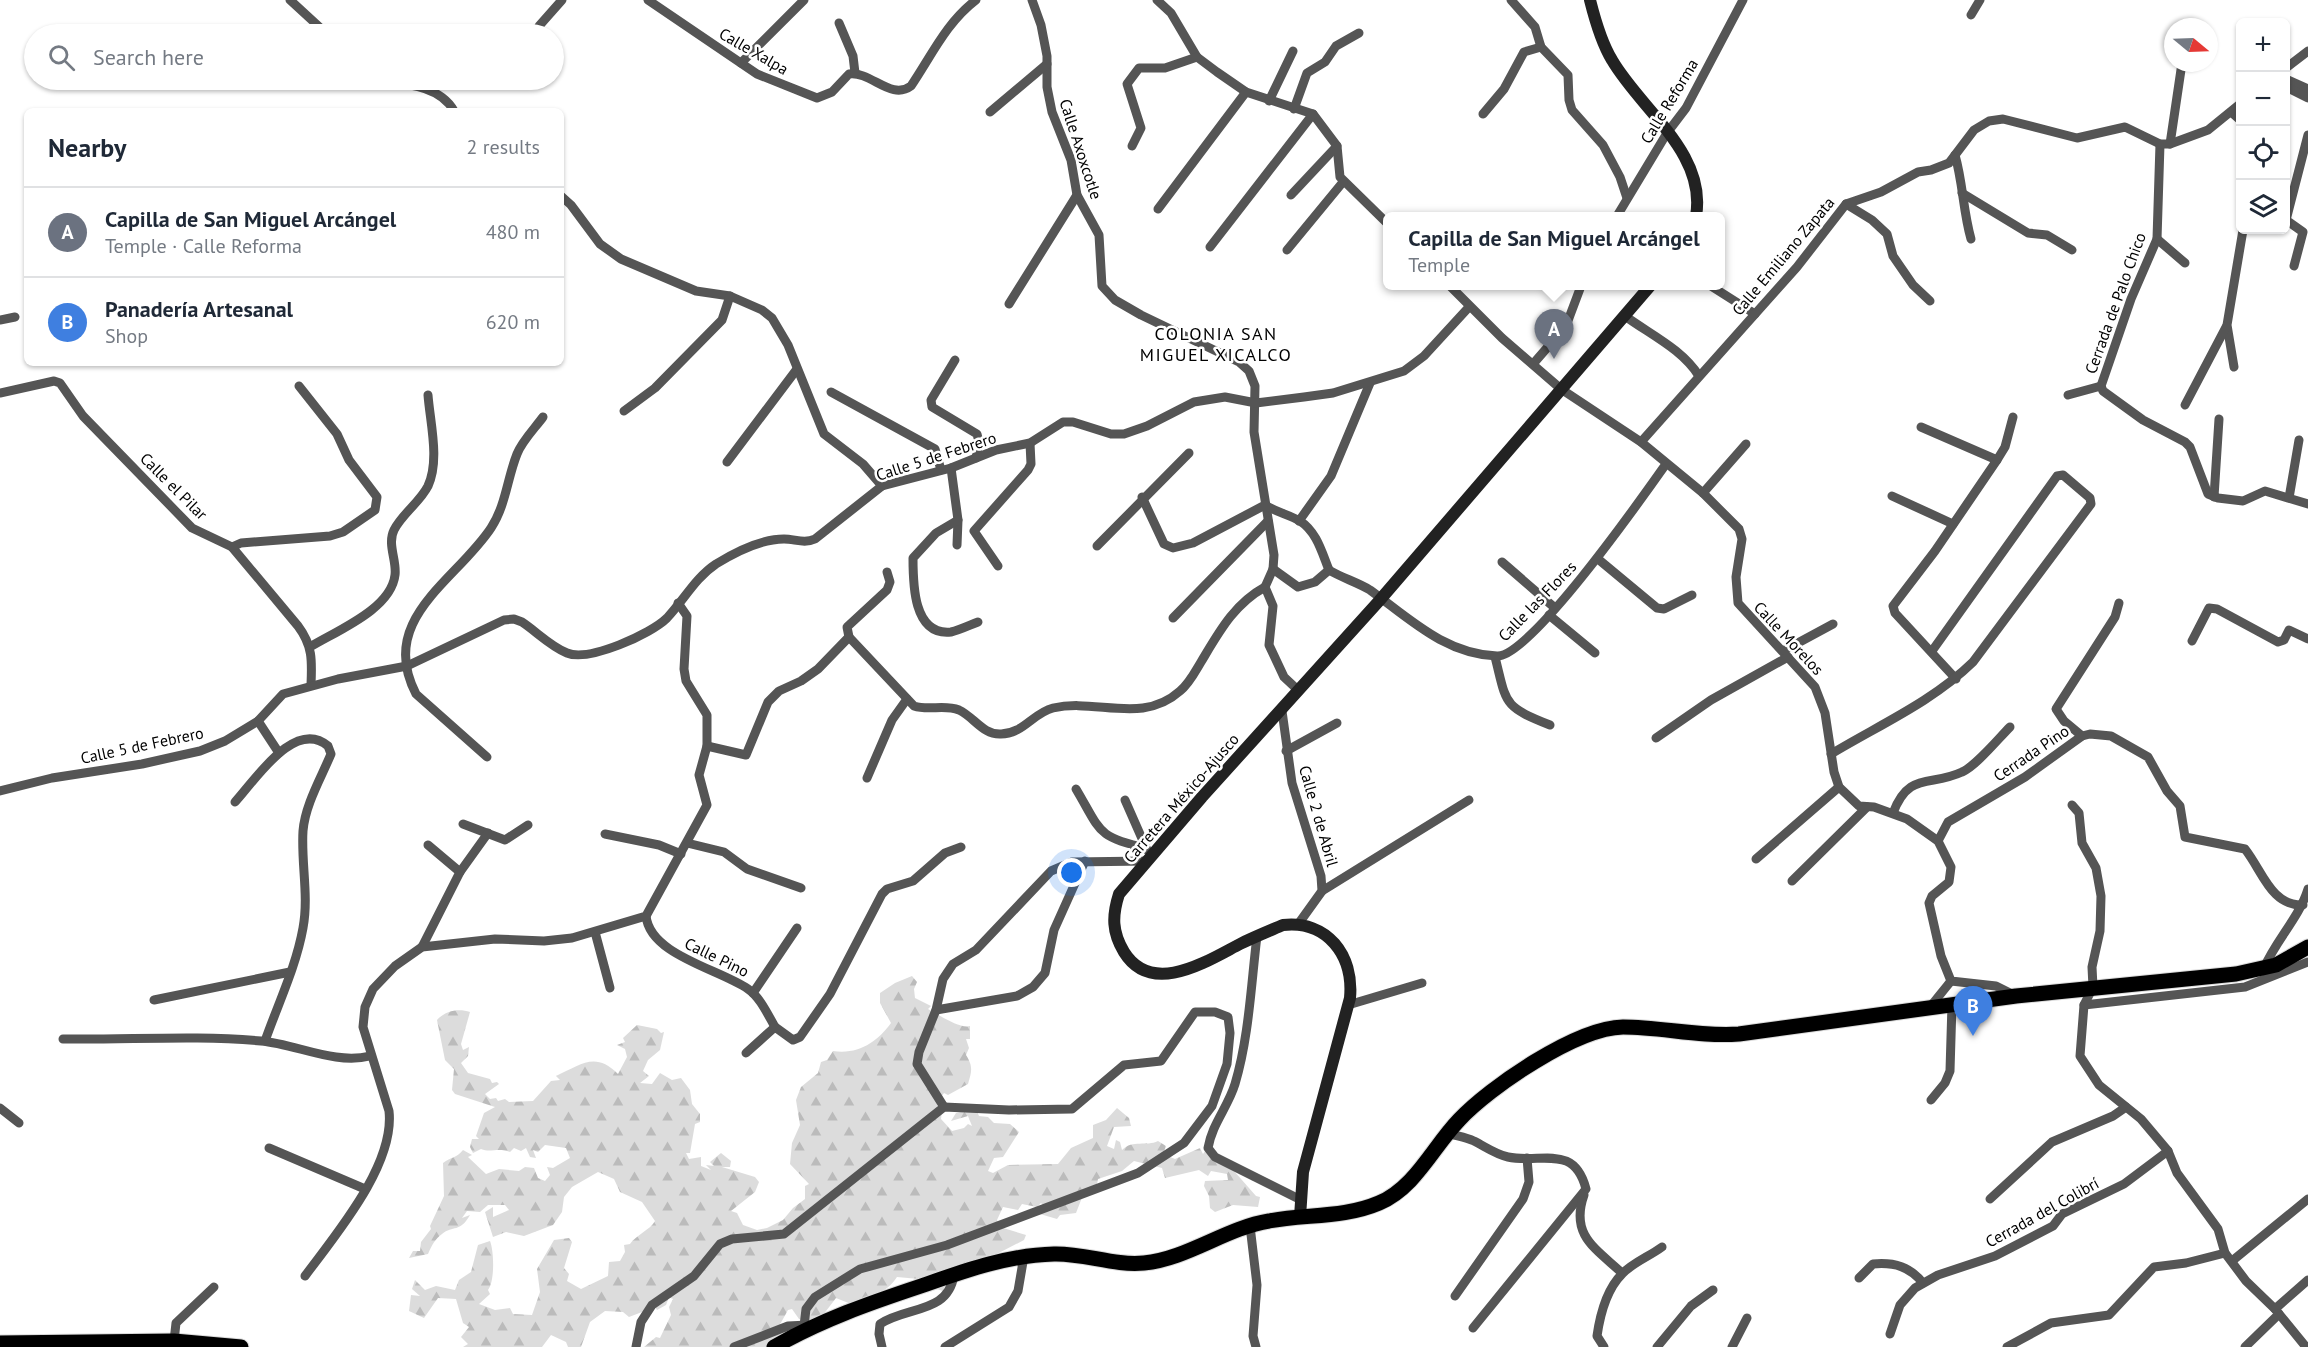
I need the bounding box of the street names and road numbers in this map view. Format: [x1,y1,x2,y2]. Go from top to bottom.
street label: Calle Xalpa [716,23,792,79]
street label: Calle Reforma [1636,55,1702,147]
street label: Calle Axoxcotle [1055,96,1107,202]
street label: Calle Emiliano Zapata [1728,193,1838,319]
street label: Cerrada de Palo Chico [2080,230,2150,376]
street label: Calle 5 de Febrero [873,427,999,485]
street label: Calle el Pilar [136,448,212,524]
street label: Calle las Flores [1494,556,1580,645]
street label: Calle Morelos [1750,597,1828,679]
street label: Cerrada Pino [1989,720,2073,786]
street label: Calle 5 de Febrero [79,722,205,768]
street label: Carretera México-Ajusco [1119,729,1243,867]
street label: Calle 2 de Abril [1295,763,1343,869]
street label: Calle Pino [682,933,752,981]
street label: Cerrada del Colibrí [1982,1173,2102,1251]

